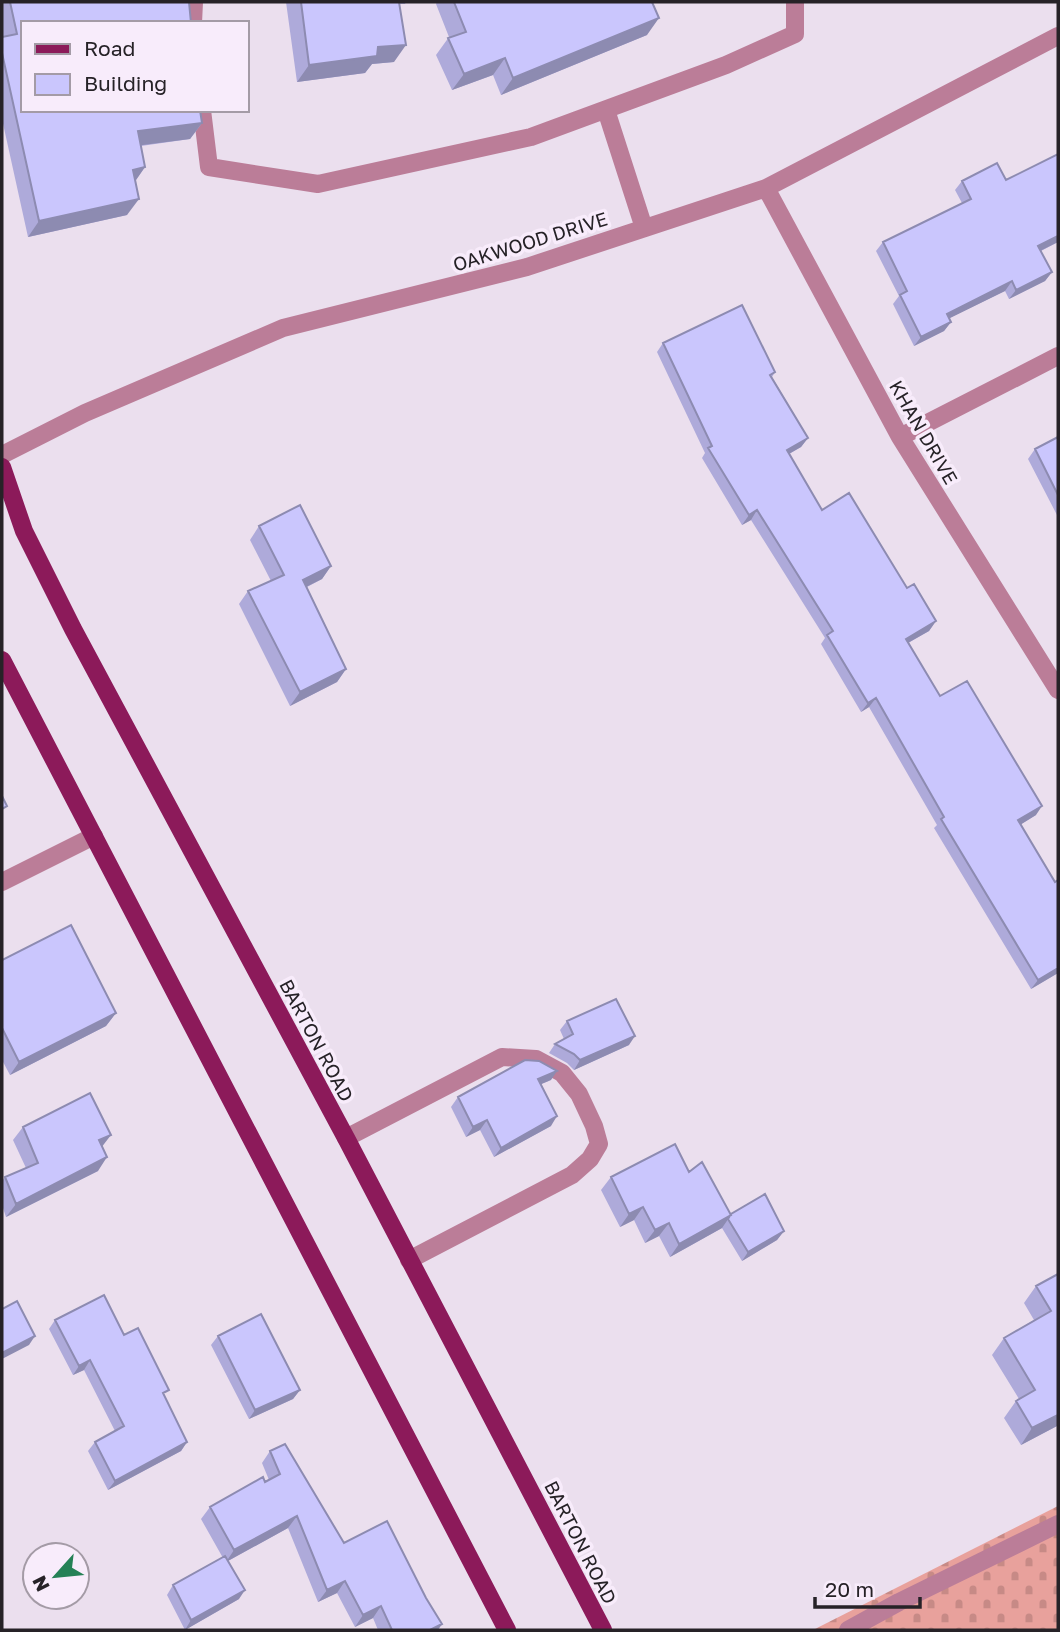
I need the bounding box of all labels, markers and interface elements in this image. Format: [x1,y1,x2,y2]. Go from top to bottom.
legend [21,21,248,112]
text: Road [84,35,135,61]
text: Building [84,70,167,96]
street label: OAKWOOD DRIVE [450,207,610,275]
street label: KHAN DRIVE [885,376,963,488]
street label: BARTON ROAD [275,975,359,1105]
street label: BARTON ROAD [540,1477,622,1607]
north arrow [21,1541,91,1611]
scale bar [815,1566,920,1610]
text: N [27,1572,54,1596]
text: 20 m [825,1576,874,1602]

